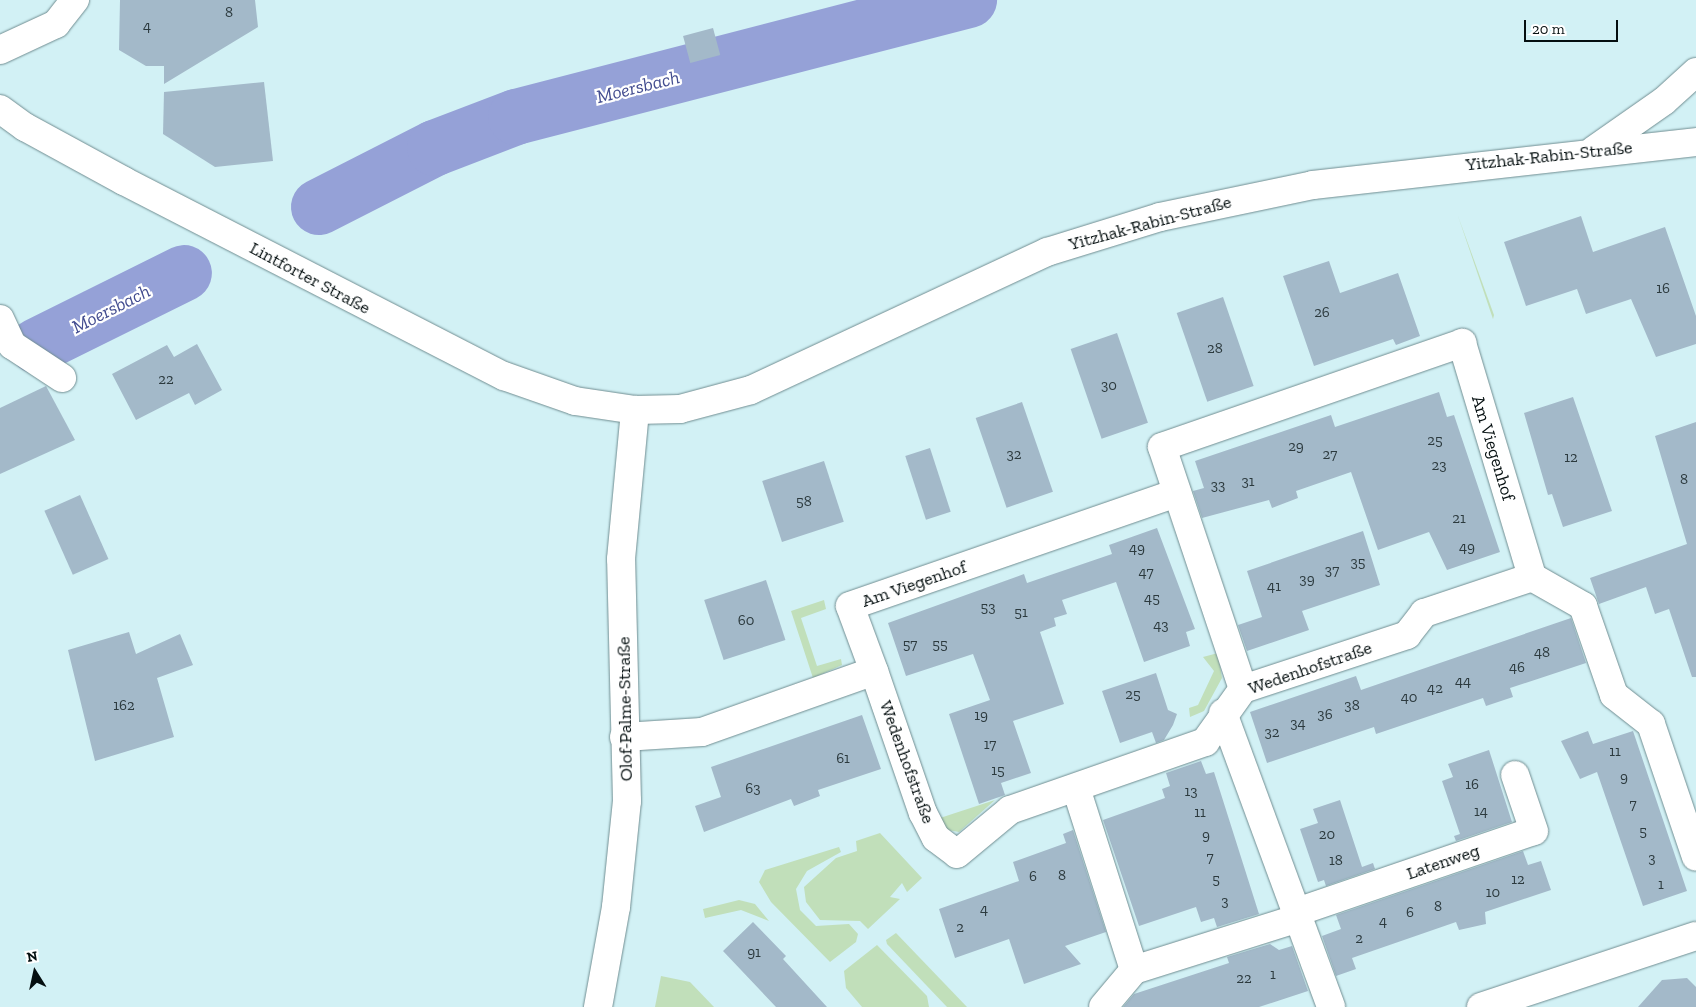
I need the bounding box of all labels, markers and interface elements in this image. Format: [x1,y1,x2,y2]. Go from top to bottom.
house number: 8 [225,4,233,22]
scale bar [1526,10,1620,42]
house number: 4 [143,18,151,36]
text: 20 m [1532,20,1565,38]
water label: Moersbach [594,66,682,108]
street label: Yitzhak-Rabin-Straße [1465,137,1633,175]
street label: Yitzhak-Rabin-Straße [1066,191,1234,255]
street label: Lintforter Straße [246,237,374,319]
water label: Moersbach [68,280,154,338]
house number: 16 [1656,280,1670,298]
house number: 26 [1314,304,1330,322]
house number: 28 [1207,340,1223,358]
house number: 22 [158,371,174,389]
house number: 30 [1101,377,1117,395]
street label: Am Viegenhof [1467,392,1519,504]
house number: 25 [1427,432,1443,450]
house number: 29 [1288,438,1304,456]
house number: 32 [1006,446,1022,464]
house number: 27 [1323,446,1337,464]
house number: 12 [1564,449,1578,467]
house number: 23 [1431,457,1447,475]
house number: 8 [1680,471,1688,489]
house number: 31 [1241,473,1255,491]
house number: 33 [1211,477,1225,495]
house number: 58 [796,493,812,511]
house number: 21 [1452,510,1466,528]
house number: 49 [1459,539,1475,557]
house number: 49 [1129,540,1145,558]
house number: 35 [1350,554,1366,572]
street label: Am Viegenhof [859,556,969,612]
house number: 37 [1325,562,1339,580]
house number: 47 [1139,564,1153,582]
house number: 39 [1299,571,1315,589]
house number: 41 [1267,578,1281,596]
house number: 45 [1144,590,1160,608]
house number: 53 [980,599,996,617]
house number: 51 [1014,604,1028,622]
house number: 60 [738,612,754,630]
house number: 43 [1153,617,1169,635]
house number: 57 [903,636,917,654]
house number: 55 [932,636,948,654]
street label: Olof-Palme-Straße [613,637,637,781]
street label: Wedenhofstraße [1245,637,1375,699]
house number: 48 [1534,644,1550,662]
house number: 46 [1509,659,1525,677]
house number: 44 [1455,673,1471,691]
house number: 42 [1427,680,1443,698]
house number: 25 [1125,686,1141,704]
house number: 40 [1401,689,1417,707]
house number: 162 [113,697,135,715]
house number: 38 [1344,697,1360,715]
street label: Wedenhofstraße [875,698,939,826]
house number: 36 [1317,706,1333,724]
house number: 19 [974,707,988,725]
house number: 34 [1290,715,1306,733]
house number: 32 [1264,724,1280,742]
house number: 17 [984,736,996,754]
house number: 11 [1609,743,1621,761]
house number: 61 [836,750,850,768]
house number: 15 [991,762,1005,780]
house number: 9 [1620,769,1628,787]
house number: 16 [1465,776,1479,794]
house number: 63 [745,780,761,798]
house number: 13 [1184,783,1198,801]
house number: 7 [1629,796,1637,814]
house number: 14 [1474,803,1488,821]
house number: 11 [1194,804,1206,822]
house number: 5 [1639,823,1647,841]
house number: 20 [1319,826,1335,844]
house number: 9 [1202,827,1210,845]
street label: Latenweg [1404,839,1482,885]
house number: 7 [1206,849,1214,867]
house number: 3 [1648,850,1656,868]
house number: 18 [1329,852,1343,870]
house number: 8 [1058,867,1066,885]
house number: 6 [1029,868,1037,886]
house number: 5 [1212,871,1220,889]
house number: 12 [1511,871,1525,889]
house number: 1 [1658,876,1664,894]
house number: 10 [1486,884,1500,902]
house number: 3 [1221,893,1229,911]
house number: 8 [1434,898,1442,916]
house number: 4 [980,901,988,919]
house number: 6 [1406,904,1414,922]
house number: 4 [1379,913,1387,931]
house number: 2 [956,919,964,937]
house number: 2 [1355,930,1363,948]
house number: 91 [747,944,761,962]
north arrow [10,947,60,997]
text: N [26,947,39,966]
house number: 1 [1270,966,1276,984]
house number: 22 [1236,970,1252,988]

